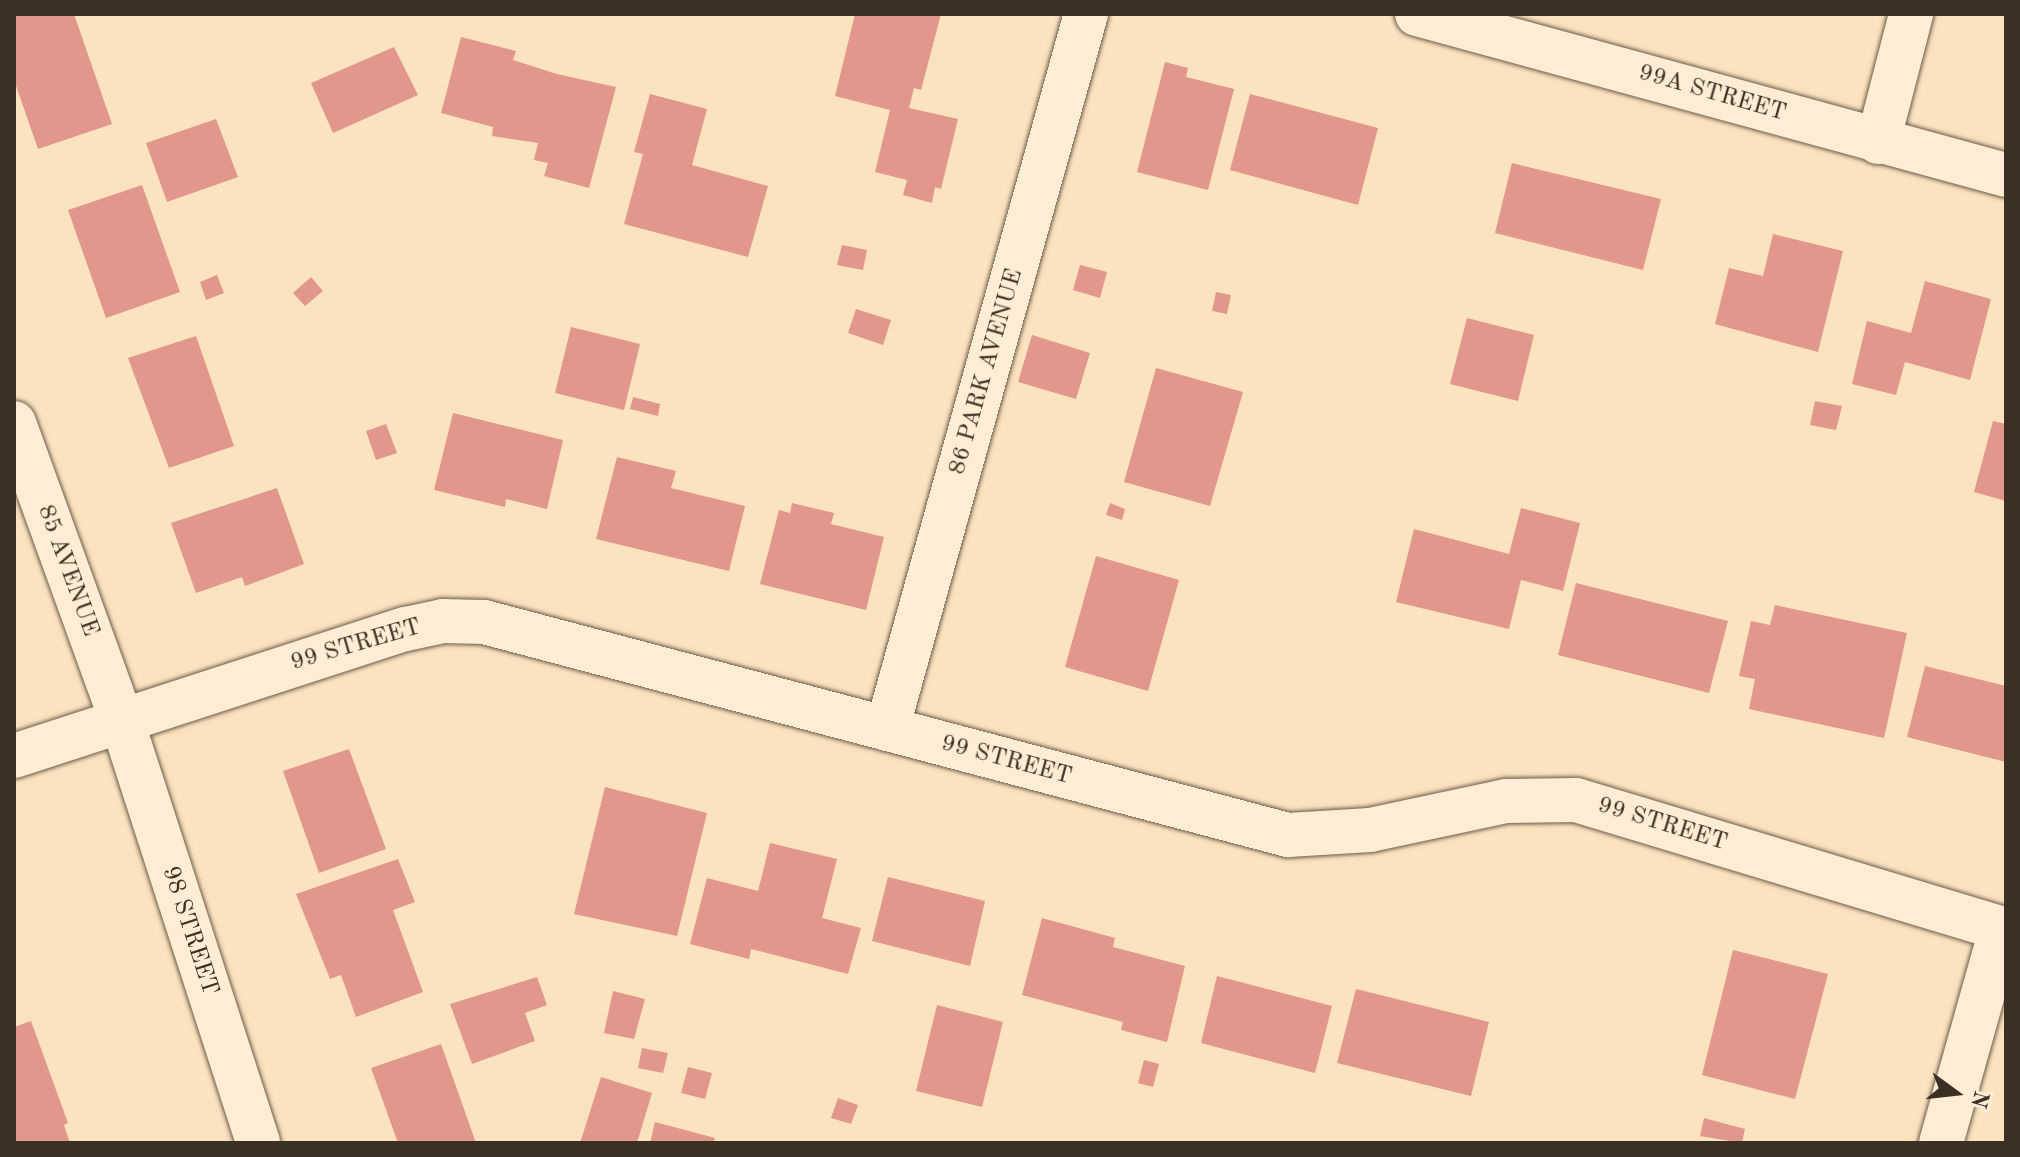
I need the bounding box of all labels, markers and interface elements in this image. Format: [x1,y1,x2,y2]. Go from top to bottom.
street label: 99A STREET [1635,59,1789,129]
street label: 86 PARK AVENUE [944,266,1030,478]
street label: 85 AVENUE [30,501,104,641]
street label: 99 STREET [288,614,424,678]
street label: 99 STREET [938,730,1074,792]
street label: 99 STREET [1594,792,1730,858]
street label: 98 STREET [155,863,223,999]
north arrow [1916,1053,1996,1133]
text: N [1966,1088,1992,1110]

